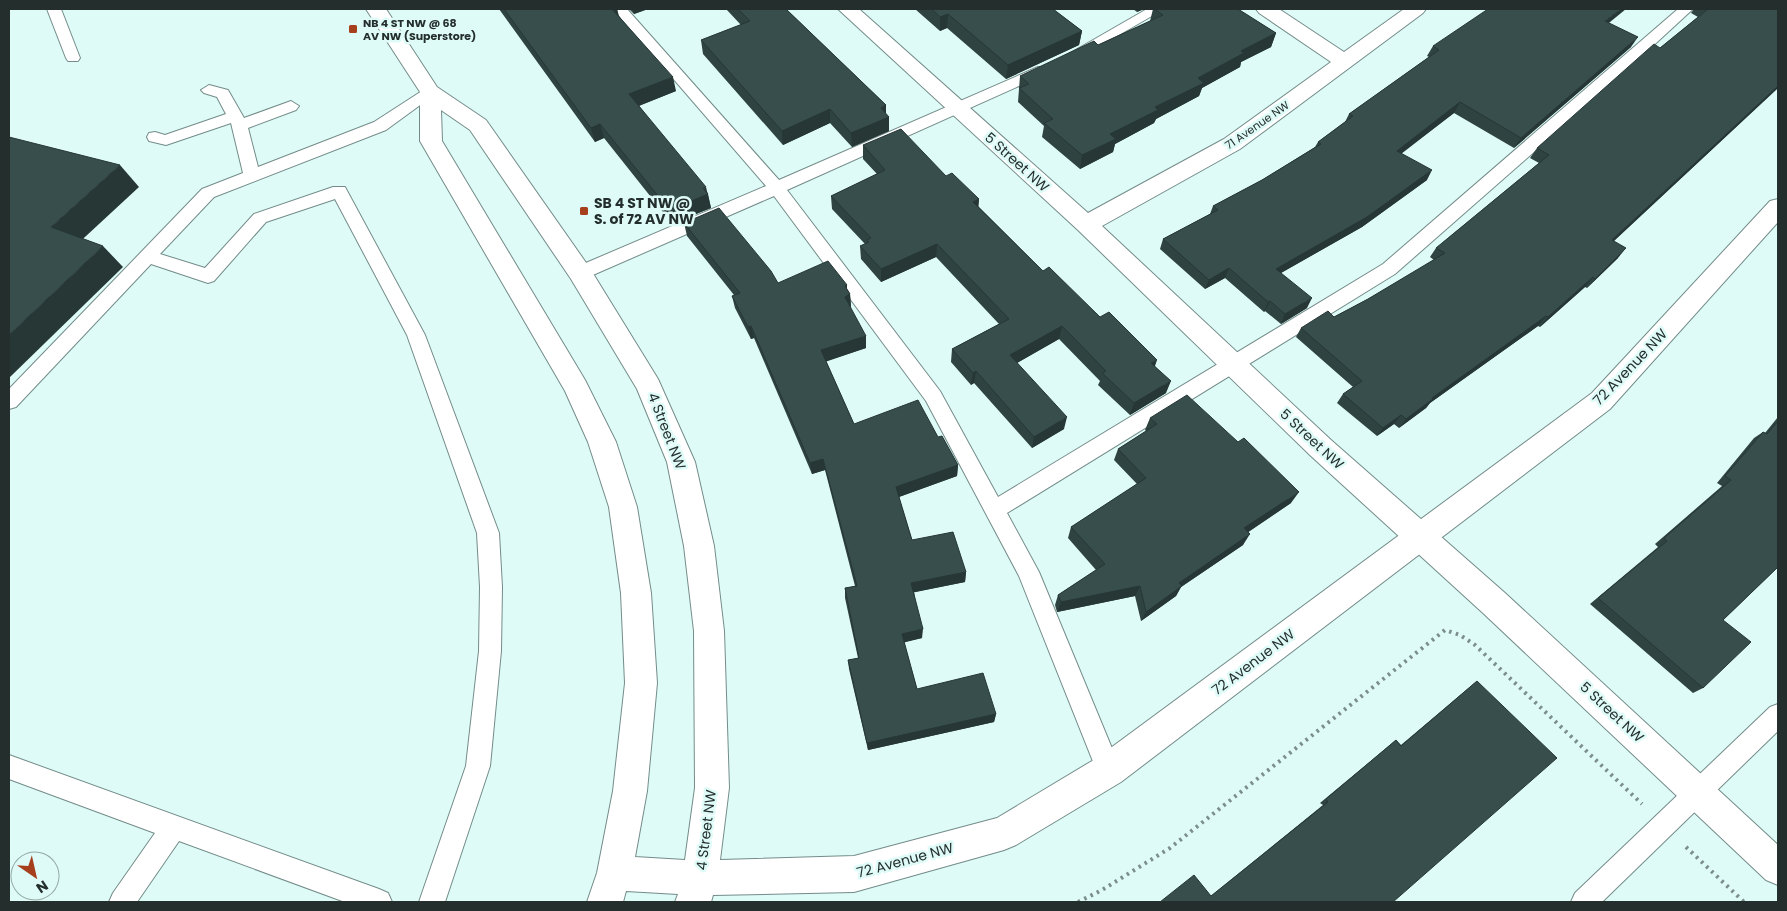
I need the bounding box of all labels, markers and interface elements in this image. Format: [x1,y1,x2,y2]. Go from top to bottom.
place label: NB 4 ST NW @ 68 AV NW (Superstore) [363,15,476,44]
marker: NB 4 ST NW @ 68 AV NW (Superstore) [347,23,359,35]
street label: 71 Avenue NW [1222,97,1293,153]
street label: 5 Street NW [980,128,1054,197]
place label: SB 4 ST NW @ S. of 72 AV NW [594,193,694,229]
marker: SB 4 ST NW @ S. of 72 AV NW [578,205,590,217]
street label: 72 Avenue NW [1588,324,1672,410]
street label: 4 Street NW [643,390,691,473]
street label: 5 Street NW [1276,404,1349,474]
street label: 72 Avenue NW [1207,624,1299,700]
street label: 5 Street NW [1576,677,1649,747]
street label: 4 Street NW [691,788,721,871]
street label: 72 Avenue NW [854,837,956,883]
north arrow [10,851,60,901]
text: N [32,876,52,898]

